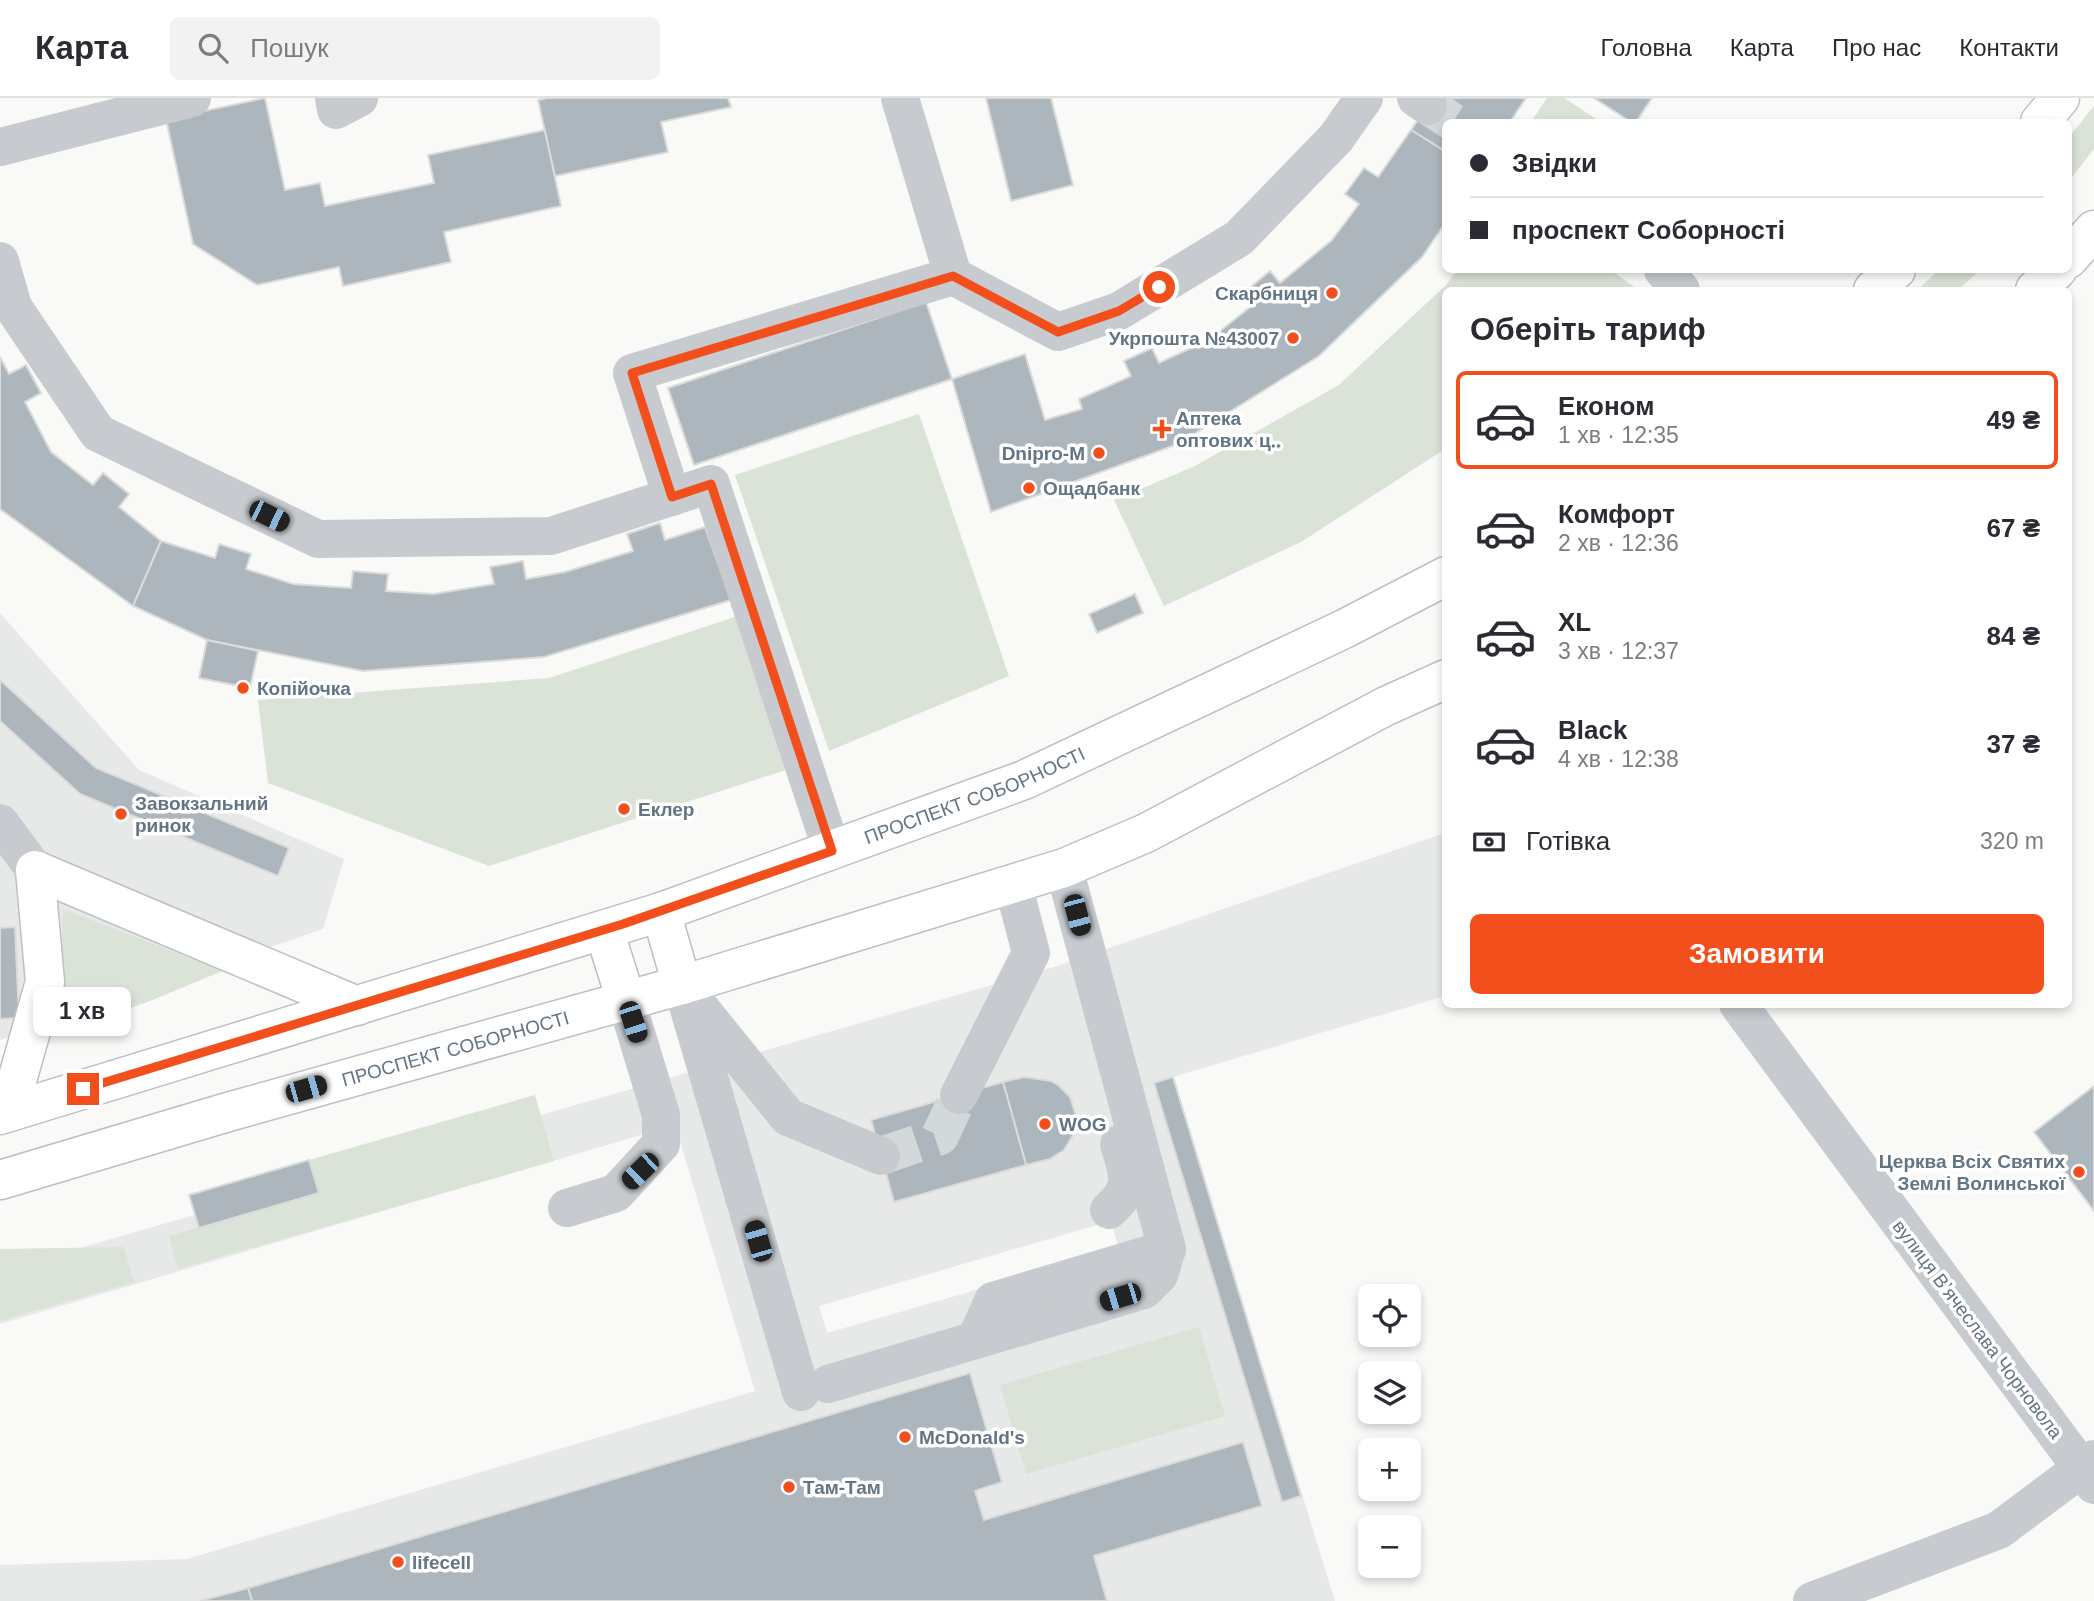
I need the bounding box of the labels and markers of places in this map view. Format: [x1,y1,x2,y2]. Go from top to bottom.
place label: Скарбниця [1215,283,1318,304]
marker: Скарбниця [1324,285,1340,301]
place label: Укрпошта №43007 [1109,328,1279,349]
marker: Укрпошта №43007 [1285,330,1301,346]
place label: Аптека оптових ц‥ [1176,408,1281,451]
marker: Аптека оптових ц‥ [1154,421,1170,437]
place label: Dnipro-M [1002,443,1085,464]
marker: Dnipro-M [1091,445,1107,461]
place label: Ощадбанк [1043,478,1140,499]
marker: Ощадбанк [1021,480,1037,496]
place label: Копійочка [257,678,351,699]
marker: Копійочка [235,680,251,696]
place label: Завокзальний ринок [135,793,268,836]
place label: Еклер [638,799,694,820]
marker: Еклер [616,801,632,817]
marker: Завокзальний ринок [113,806,129,822]
place label: WOG [1059,1114,1107,1135]
marker: WOG [1037,1116,1053,1132]
place label: Церква Всіх Святих Землі Волинської [1879,1151,2066,1194]
marker: Церква Всіх Святих Землі Волинської [2071,1164,2087,1180]
place label: McDonald's [919,1427,1025,1448]
marker: McDonald's [897,1429,913,1445]
place label: Там-Там [803,1477,881,1498]
marker: Там-Там [781,1479,797,1495]
place label: lifecell [412,1552,471,1573]
marker: lifecell [390,1554,406,1570]

